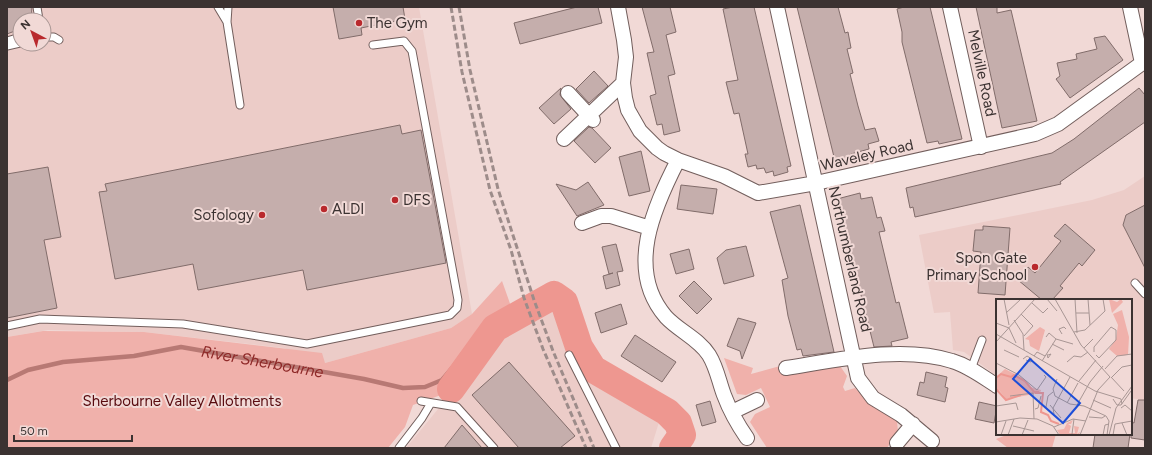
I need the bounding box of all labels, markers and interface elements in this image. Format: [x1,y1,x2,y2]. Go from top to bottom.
north arrow [12,12,52,52]
place label: The Gym [367,14,428,32]
text: N [18,17,33,33]
marker: The Gym [354,18,364,28]
street label: Melville Road [964,28,1000,118]
street label: Waveley Road [819,136,915,174]
street label: Northumberland Road [824,184,876,334]
place label: DFS [403,191,431,209]
marker: DFS [390,195,400,205]
place label: ALDI [332,200,364,218]
marker: ALDI [319,204,329,214]
place label: Sofology [193,206,254,224]
marker: Sofology [257,210,267,220]
place label: Spon Gate Primary School [926,249,1027,284]
marker: Spon Gate Primary School [1030,262,1040,272]
inset map [996,299,1132,435]
water label: River Sherbourne [200,341,325,381]
park label: Sherbourne Valley Allotments [83,392,281,410]
scale bar [14,417,132,443]
text: 50 m [20,424,48,438]

